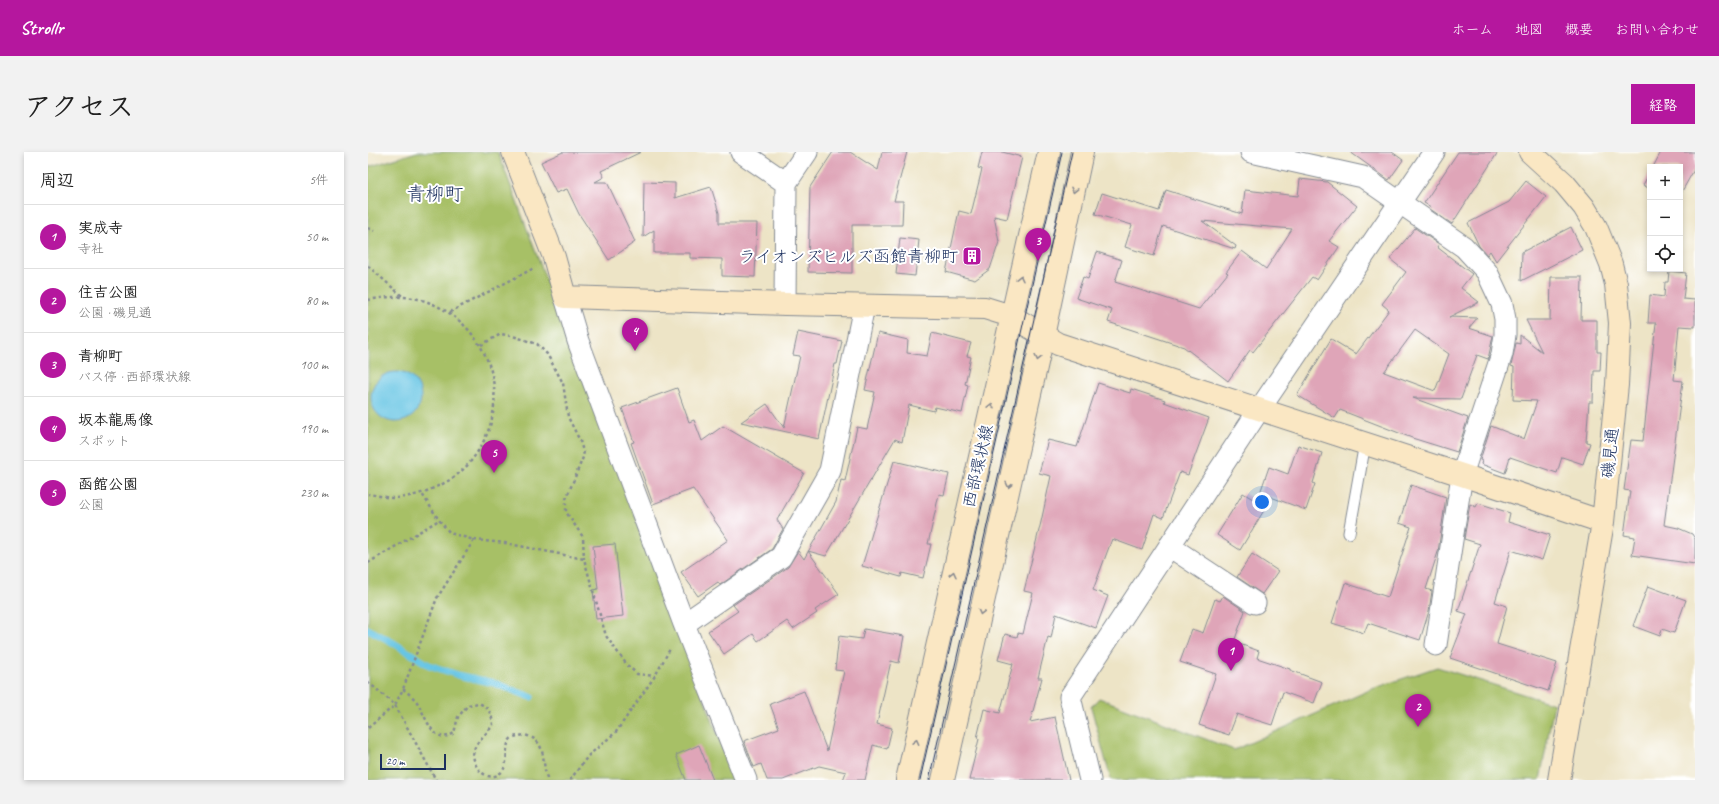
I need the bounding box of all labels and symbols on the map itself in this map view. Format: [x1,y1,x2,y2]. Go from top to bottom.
district label: 青柳町 [406,182,464,206]
one-way arrow [1070,187,1078,193]
pin: 3 [1025,228,1051,261]
building icon: ライオンズヒルズ函館青柳町 [961,245,983,267]
place label: ライオンズヒルズ函館青柳町 [739,246,958,267]
one-way arrow [1016,274,1024,281]
pin: 4 [622,318,648,351]
one-way arrow [1034,355,1042,362]
one-way arrow [986,403,994,409]
street label: 西部環状線 [958,422,998,510]
street label: 磯見通 [1597,427,1623,479]
pin: 5 [481,440,507,473]
one-way arrow [1006,482,1014,488]
your location [1252,492,1272,512]
one-way arrow [949,571,957,577]
one-way arrow [977,608,986,615]
pin: 1 [1218,638,1244,671]
pin: 2 [1405,694,1431,727]
one-way arrow [911,739,919,745]
scale bar [380,752,446,771]

